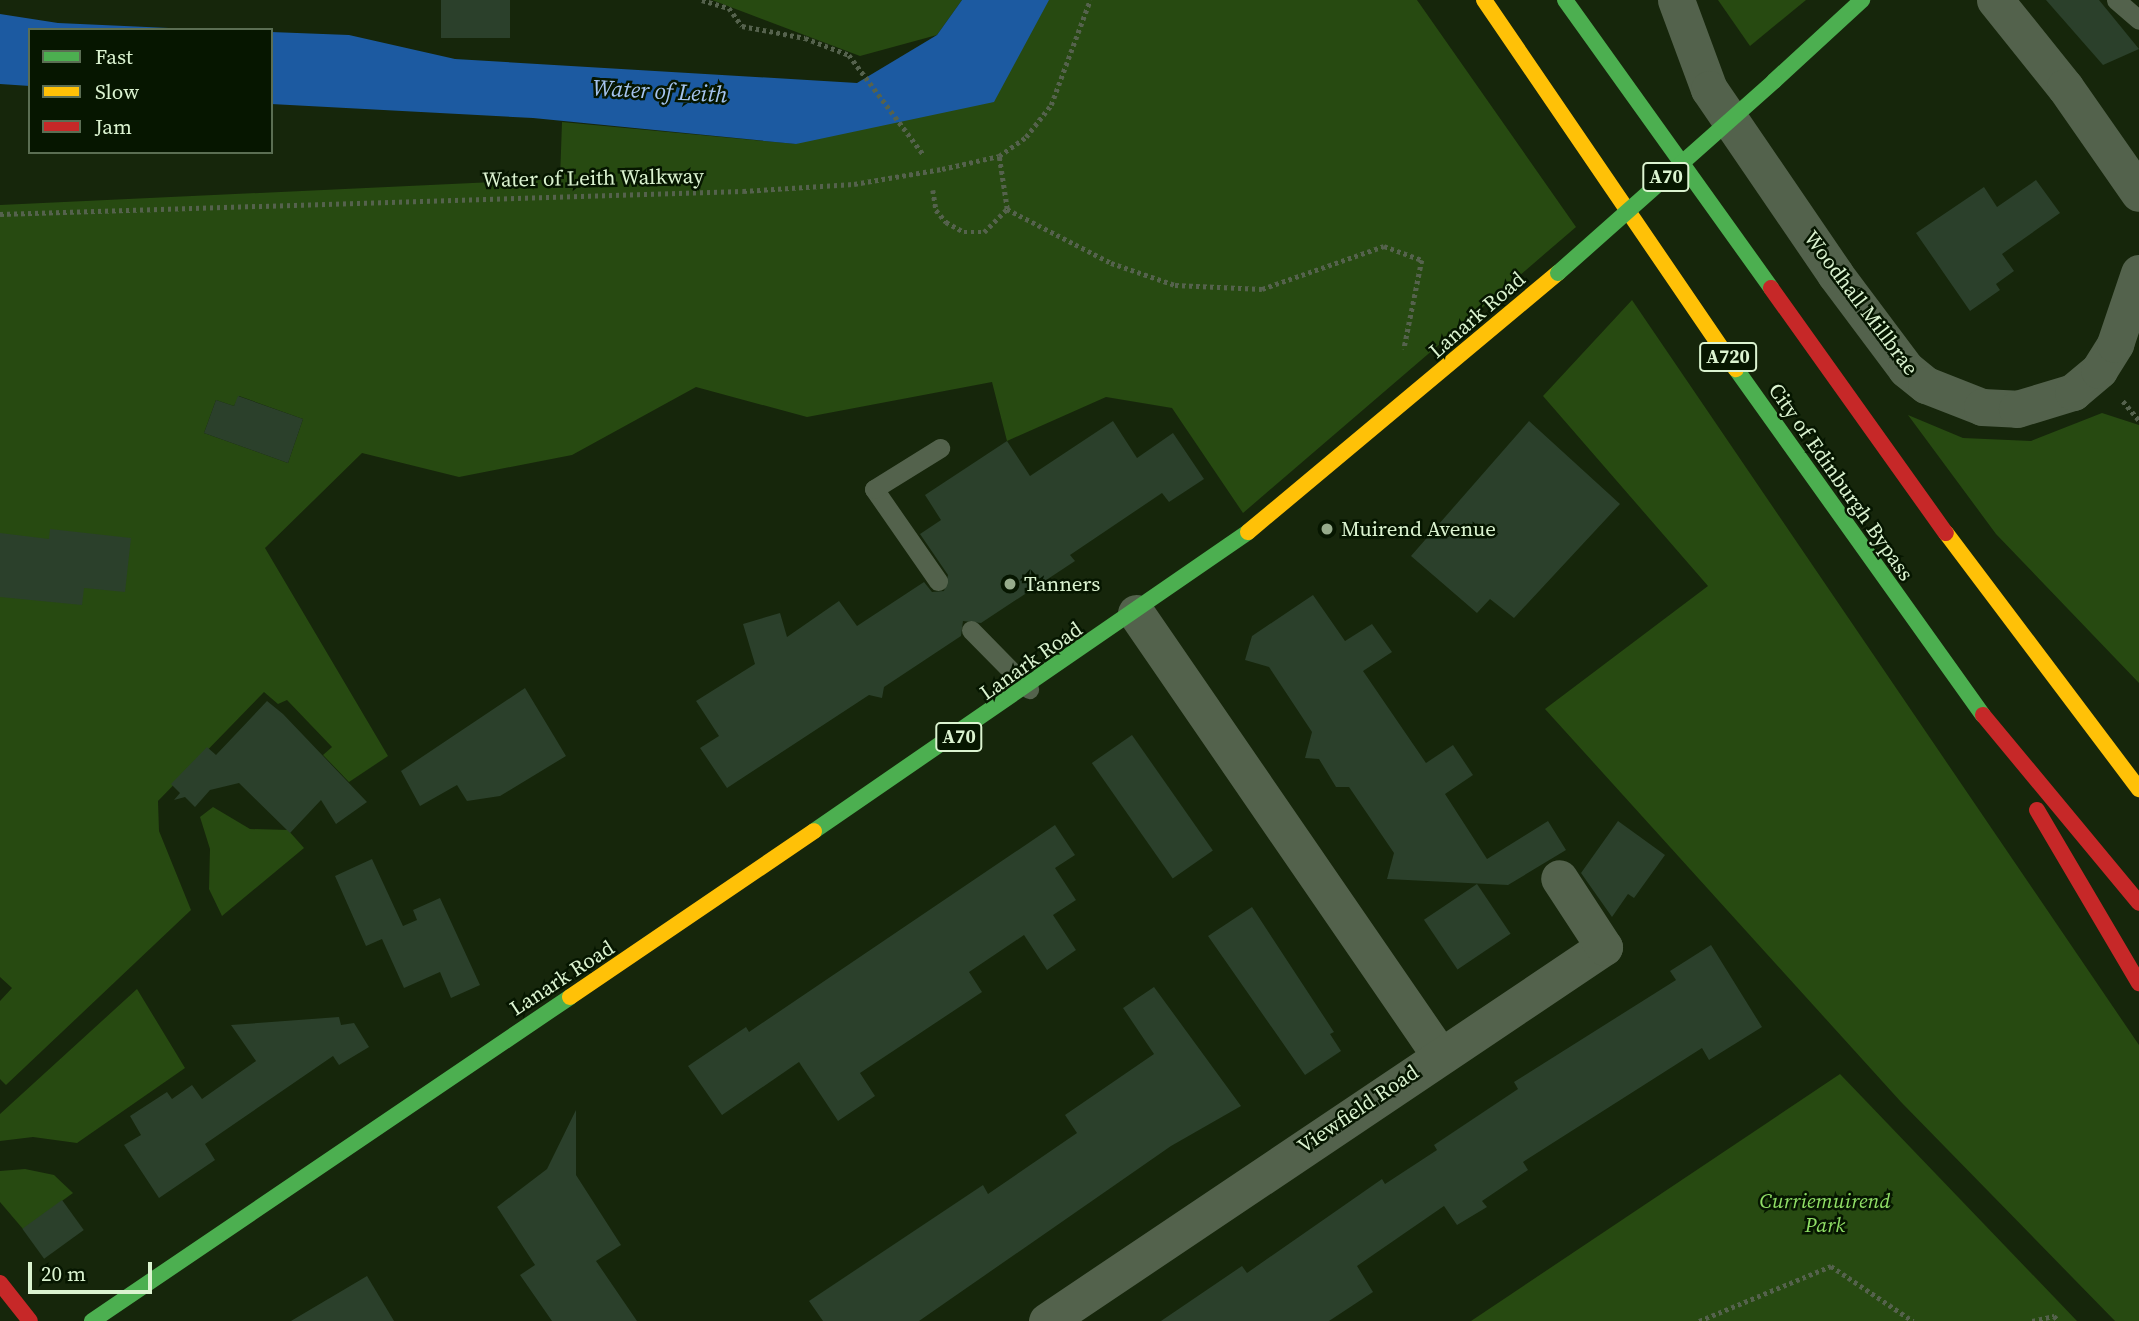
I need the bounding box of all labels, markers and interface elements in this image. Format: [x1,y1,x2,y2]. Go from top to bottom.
legend [28,28,273,154]
text: Fast [95,42,133,71]
water label: Water of Leith [592,74,728,108]
text: Slow [95,77,139,106]
text: Jam [95,112,132,141]
road number: A70 [1642,162,1690,192]
street label: Water of Leith Walkway [482,163,704,193]
street label: Woodhall Millbrae [1798,226,1924,380]
street label: Lanark Road [1424,266,1530,364]
road number: A720 [1698,342,1758,372]
street label: City of Edinburgh Bypass [1763,378,1919,586]
place label: Muirend Avenue [1341,516,1496,542]
marker: Muirend Avenue [1319,521,1335,537]
place label: Tanners [1024,571,1100,597]
marker: Tanners [1002,576,1018,592]
street label: Lanark Road [975,617,1087,705]
road number: A70 [934,722,984,752]
street label: Lanark Road [505,935,619,1021]
street label: Viewfield Road [1293,1059,1423,1159]
park label: Curriemuirend Park [1760,1188,1890,1238]
scale bar [32,1248,156,1292]
text: 20 m [41,1259,86,1288]

